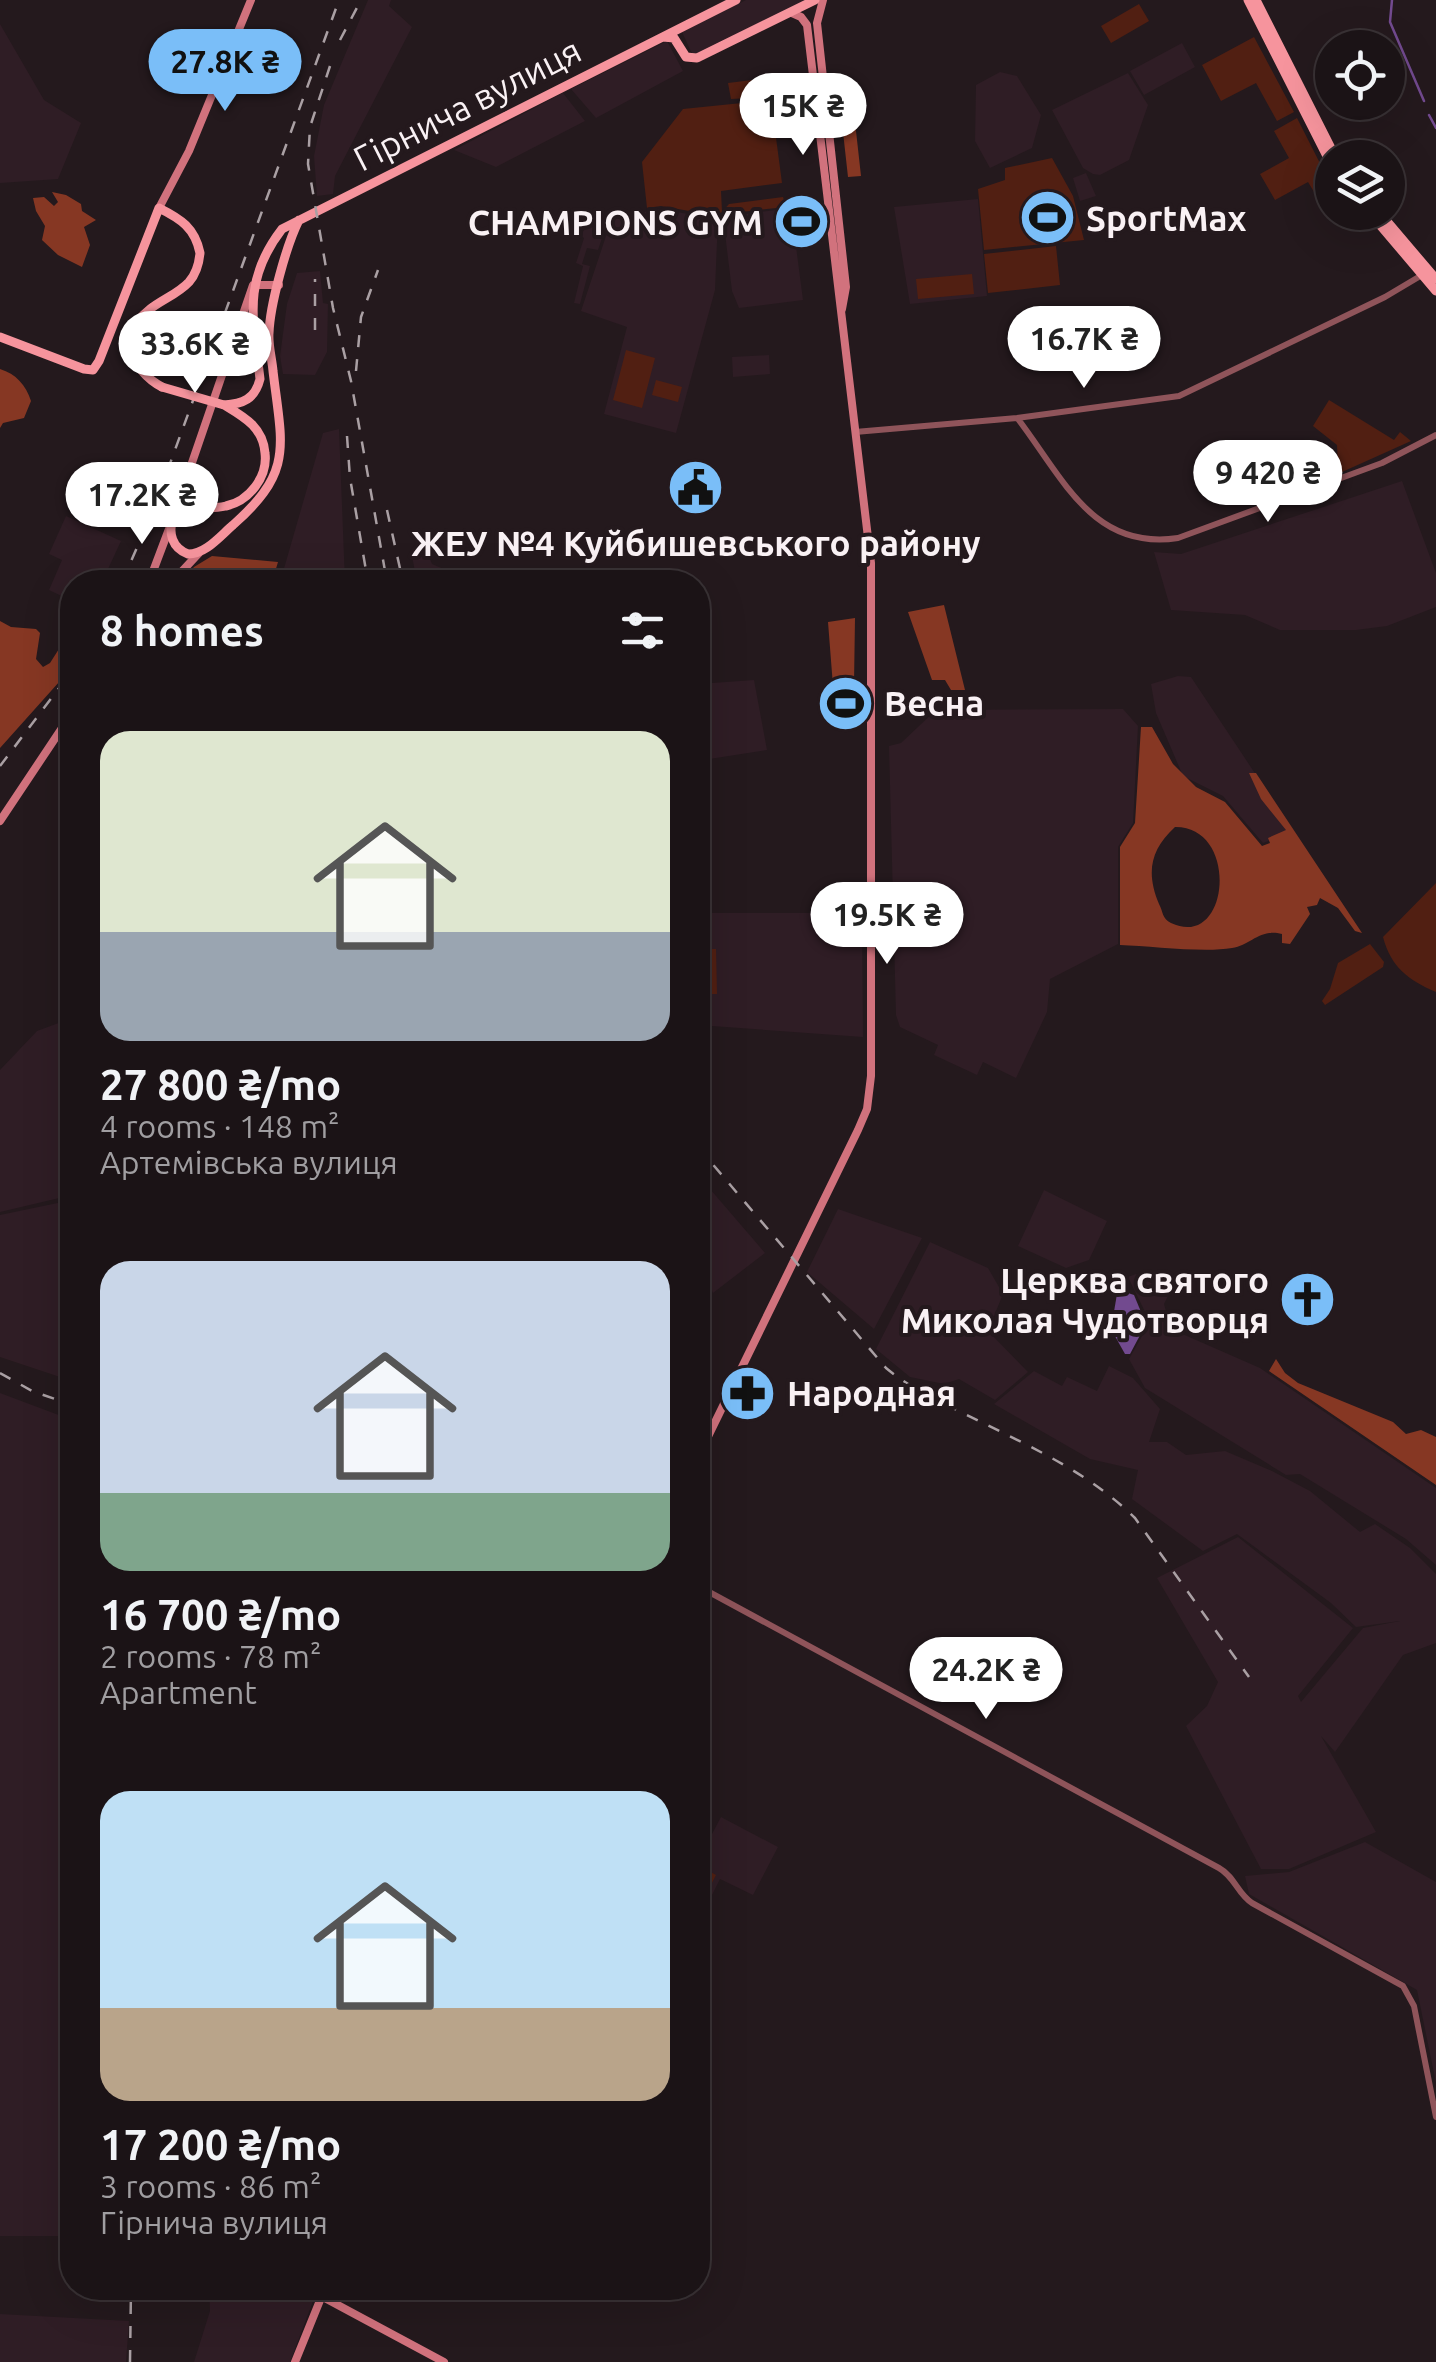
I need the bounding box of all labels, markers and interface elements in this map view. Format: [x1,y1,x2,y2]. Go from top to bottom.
pin: 27.8K ₴ [133,29,317,114]
street label: Гірнича вулиця [347,30,587,178]
map controls [1315,30,1405,230]
button: locate [1315,30,1405,120]
text: 27.8K ₴ [171,43,279,79]
pin: 15K ₴ [733,73,873,158]
text: 15K ₴ [761,87,845,123]
button: layers [1315,140,1405,230]
sports icon: SportMax [1017,188,1077,248]
sports icon: CHAMPIONS GYM [772,192,832,252]
place label: SportMax [1086,198,1247,238]
place label: CHAMPIONS GYM [468,202,763,242]
pin: 16.7K ₴ [992,306,1176,391]
pin: 33.6K ₴ [103,311,287,396]
text: 16.7K ₴ [1030,320,1138,356]
text: 33.6K ₴ [141,325,249,361]
pin: 9 420 ₴ [1176,440,1360,525]
text: 9 420 ₴ [1215,454,1321,490]
public building icon: ЖЕУ №4 Куйбишевського району [666,457,726,517]
pin: 17.2K ₴ [50,462,234,547]
text: 17.2K ₴ [88,476,196,512]
place label: ЖЕУ №4 Куйбишевського району [411,523,981,563]
icon: filters [615,603,670,658]
text: 8 homes [100,607,264,654]
sports icon: Весна [815,673,875,733]
place label: Весна [884,683,984,723]
icon: home [295,796,475,976]
pin: 19.5K ₴ [795,882,979,967]
text: 19.5K ₴ [833,896,941,932]
text: 27 800 ₴/mo [100,1061,341,1108]
text: 4 rooms · 148 m² [100,1108,340,1144]
text: Артемівська вулиця [100,1144,398,1180]
place label: Церква святого Миколая Чудотворця [901,1260,1269,1340]
church icon: Церква святого Миколая Чудотворця [1278,1270,1338,1330]
icon: home [295,1326,475,1506]
pharmacy icon: Народная [718,1363,778,1423]
place label: Народная [787,1373,956,1413]
text: 16 700 ₴/mo [100,1591,341,1638]
pin: 24.2K ₴ [894,1637,1078,1722]
text: 2 rooms · 78 m² [100,1638,321,1674]
text: 24.2K ₴ [932,1651,1040,1687]
text: Apartment [100,1674,257,1710]
icon: home [295,1856,475,2036]
text: 17 200 ₴/mo [100,2121,341,2168]
text: 3 rooms · 86 m² [100,2168,321,2204]
text: Гірнича вулиця [100,2204,328,2240]

